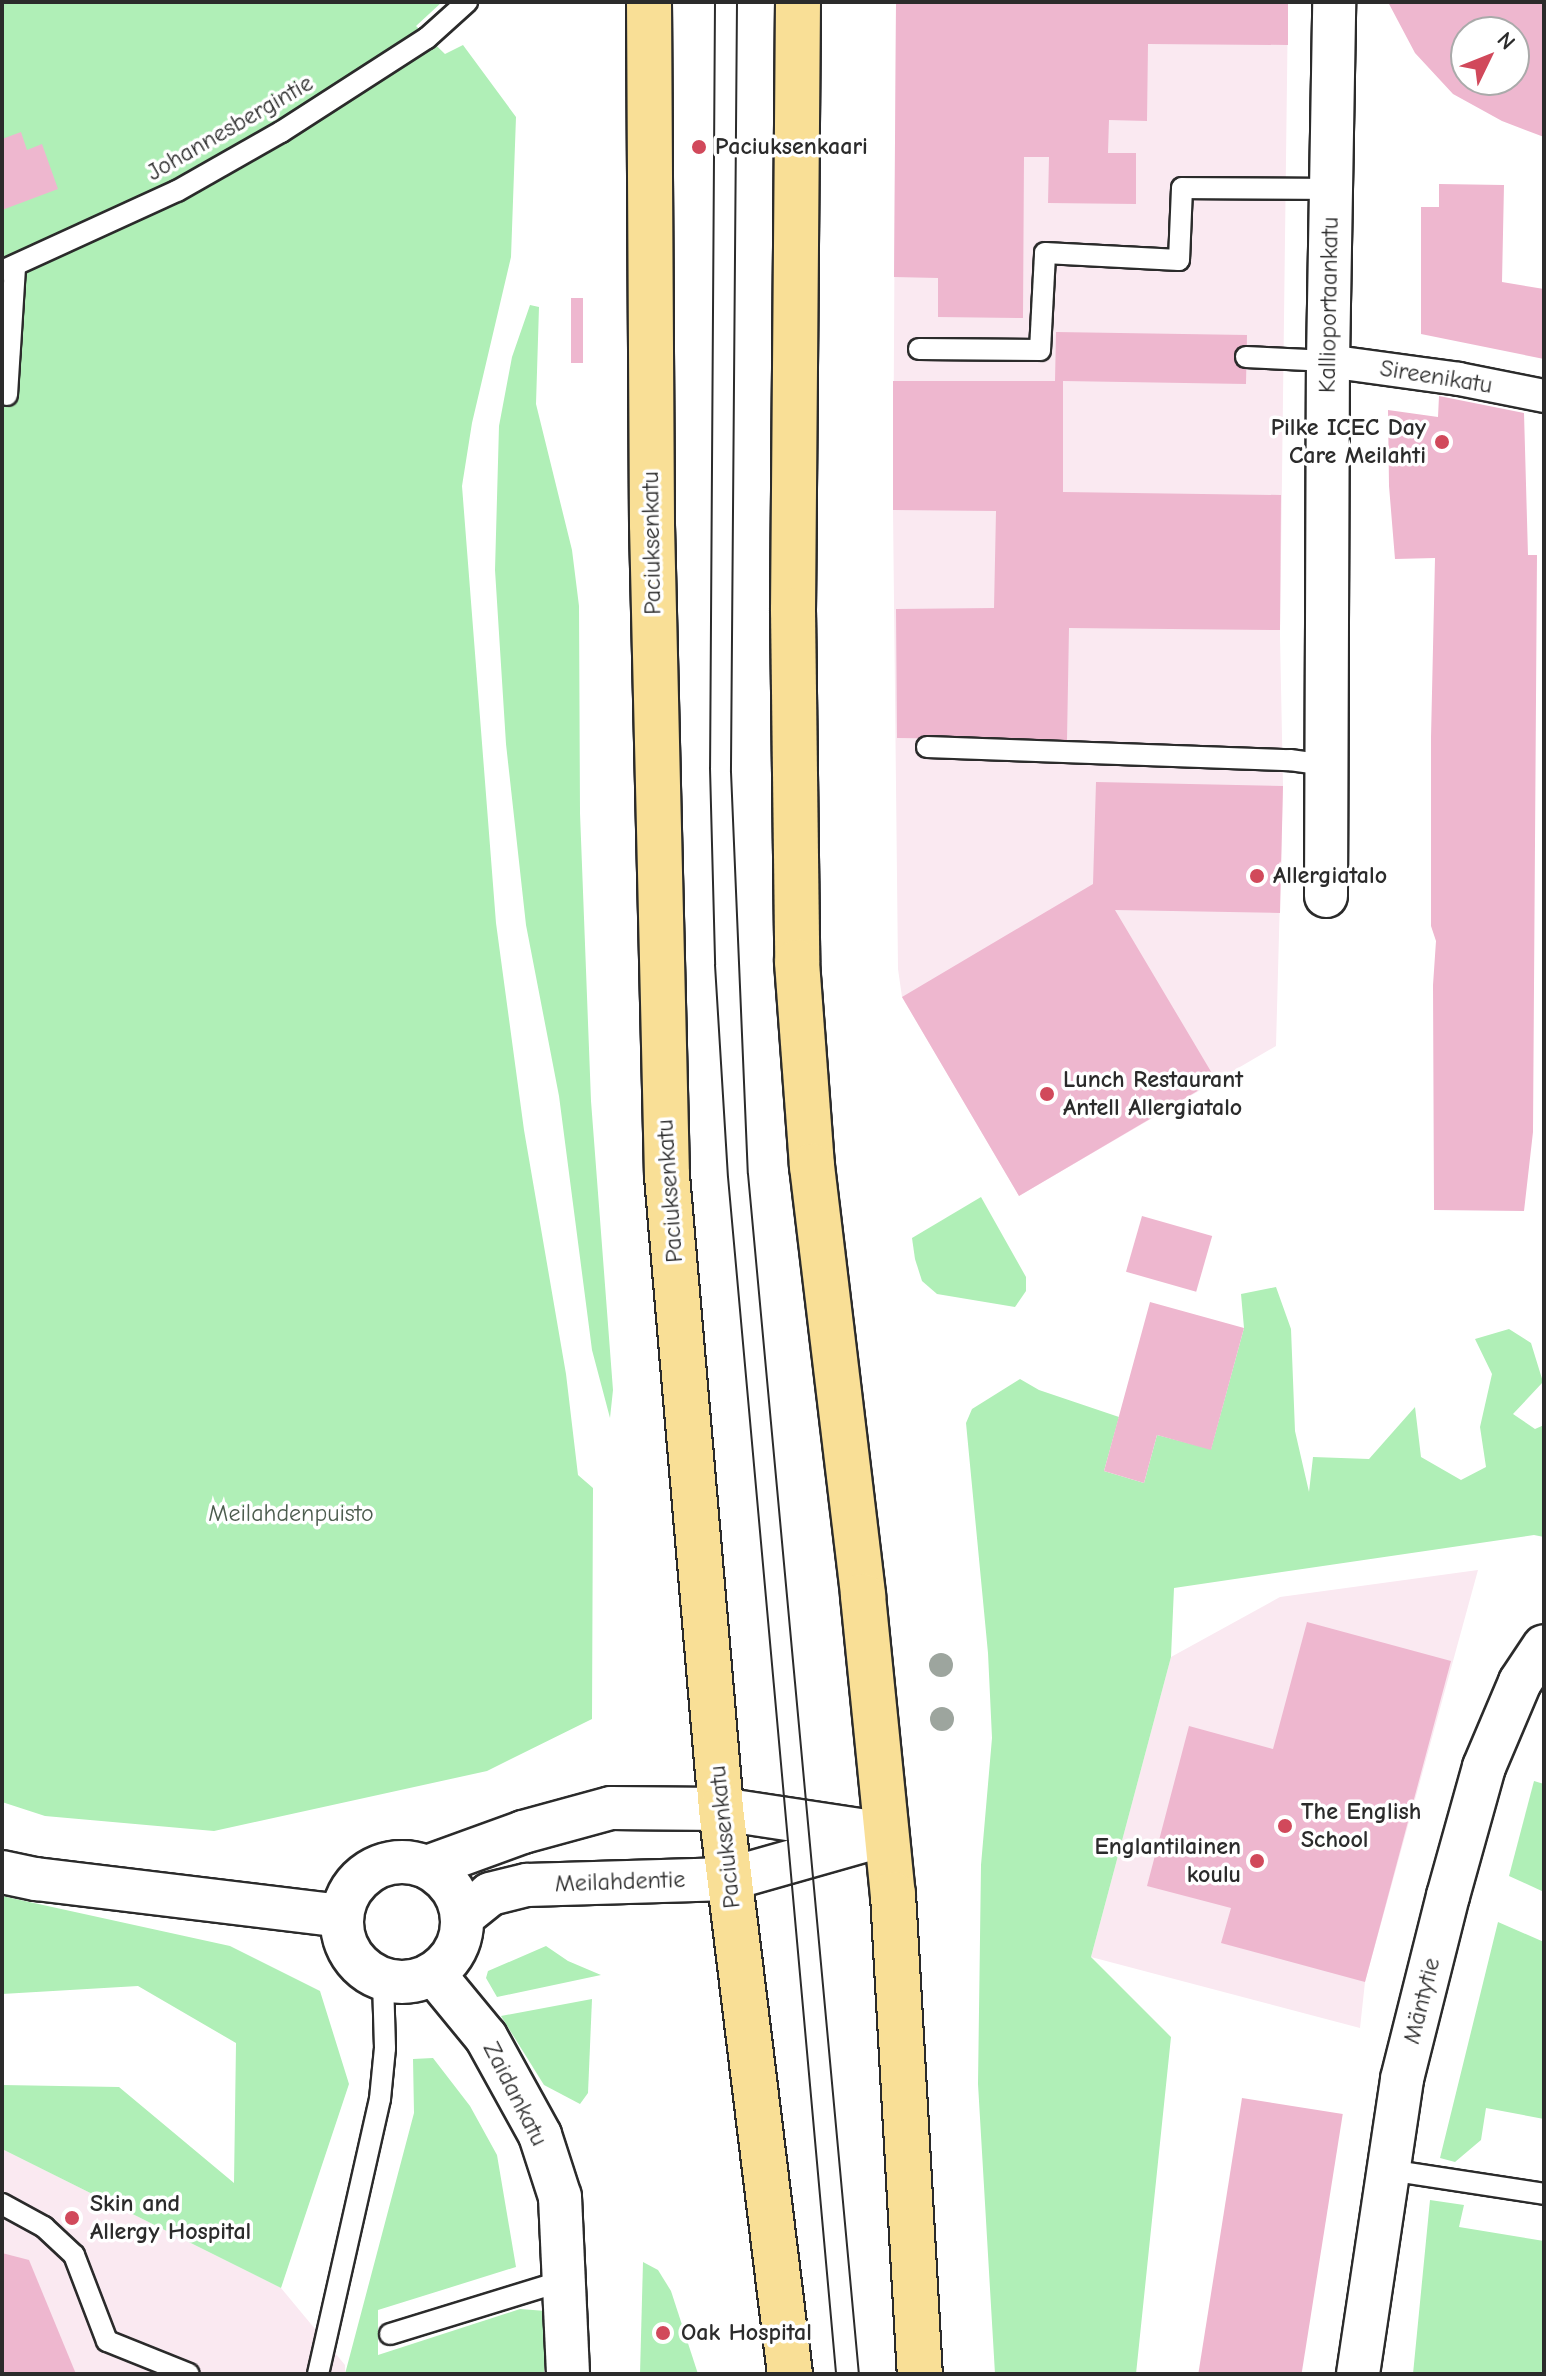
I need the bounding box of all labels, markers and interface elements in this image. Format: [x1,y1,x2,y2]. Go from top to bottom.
north arrow [1450,16,1530,96]
text: N [1492,27,1520,55]
street label: Johannesbergintie [142,69,318,187]
place label: Paciuksenkaari [715,133,868,161]
marker: Paciuksenkaari [690,138,708,156]
street label: Kallioportaankatu [1313,217,1345,393]
street label: Sireenikatu [1378,354,1494,400]
place label: Pilke ICEC Day Care Meilahti [1271,414,1426,470]
marker: Pilke ICEC Day Care Meilahti [1433,433,1451,451]
street label: Paciuksenkatu [636,471,668,615]
place label: Allergiatalo [1273,862,1387,890]
marker: Allergiatalo [1248,867,1266,885]
place label: Lunch Restaurant Antell Allergiatalo [1063,1066,1243,1122]
marker: Lunch Restaurant Antell Allergiatalo [1038,1085,1056,1103]
street label: Paciuksenkatu [651,1118,689,1264]
park label: Meilahdenpuisto [208,1500,374,1528]
street label: Paciuksenkatu [703,1764,747,1910]
place label: The English School [1301,1798,1421,1854]
marker: The English School [1276,1817,1294,1835]
place label: Englantilainen koulu [1094,1833,1241,1889]
marker: Englantilainen koulu [1248,1852,1266,1870]
street label: Meilahdentie [554,1865,686,1899]
street label: Mäntytie [1397,1955,1447,2047]
street label: Zaidankatu [477,2037,553,2151]
place label: Skin and Allergy Hospital [90,2190,251,2246]
marker: Skin and Allergy Hospital [61,2207,83,2229]
place label: Oak Hospital [681,2319,812,2347]
marker: Oak Hospital [652,2322,674,2344]

